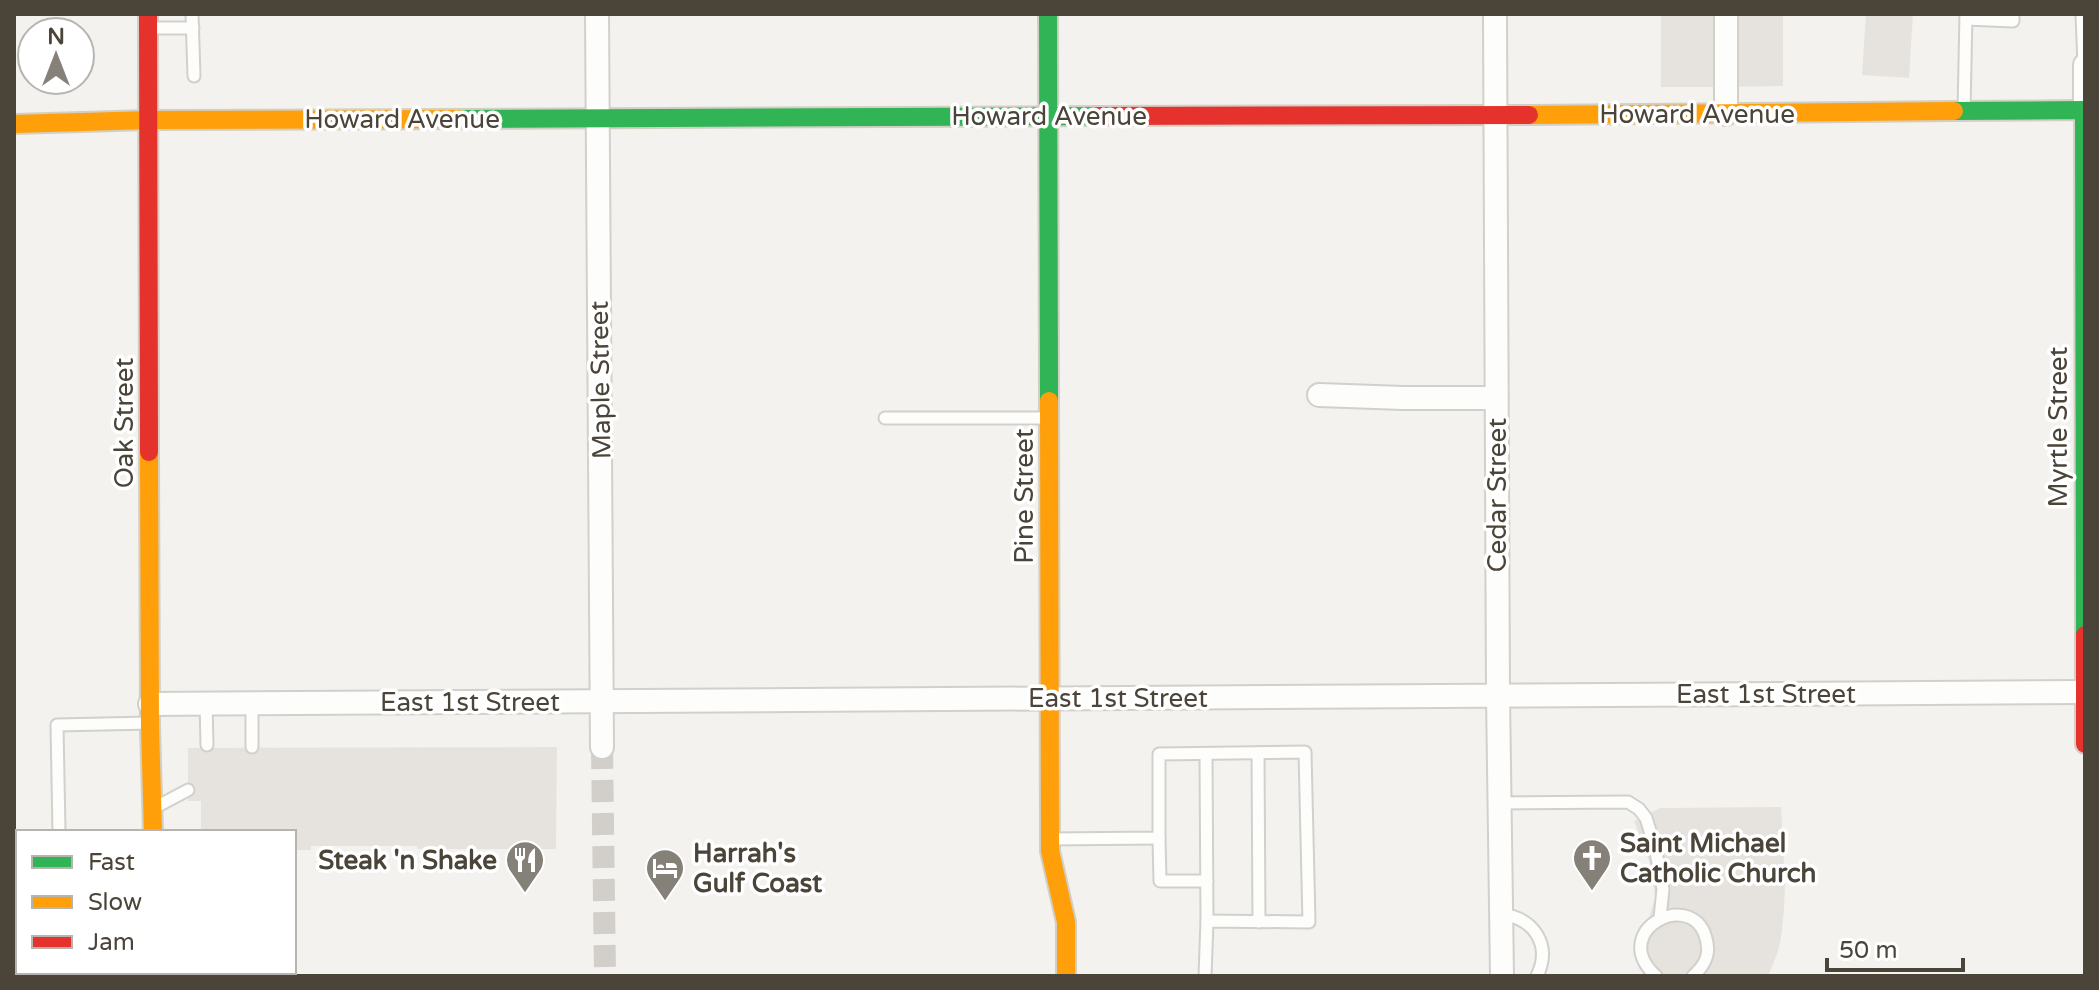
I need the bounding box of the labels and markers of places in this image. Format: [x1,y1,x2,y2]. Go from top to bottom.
place label: Saint Michael Catholic Church [1620,828,1816,889]
church icon: Saint Michael Catholic Church [1571,837,1613,892]
place label: Harrah's Gulf Coast [693,838,822,899]
restaurant icon: Steak 'n Shake [504,839,546,894]
place label: Steak 'n Shake [318,845,497,876]
hotel icon: Harrah's Gulf Coast [644,847,686,902]

